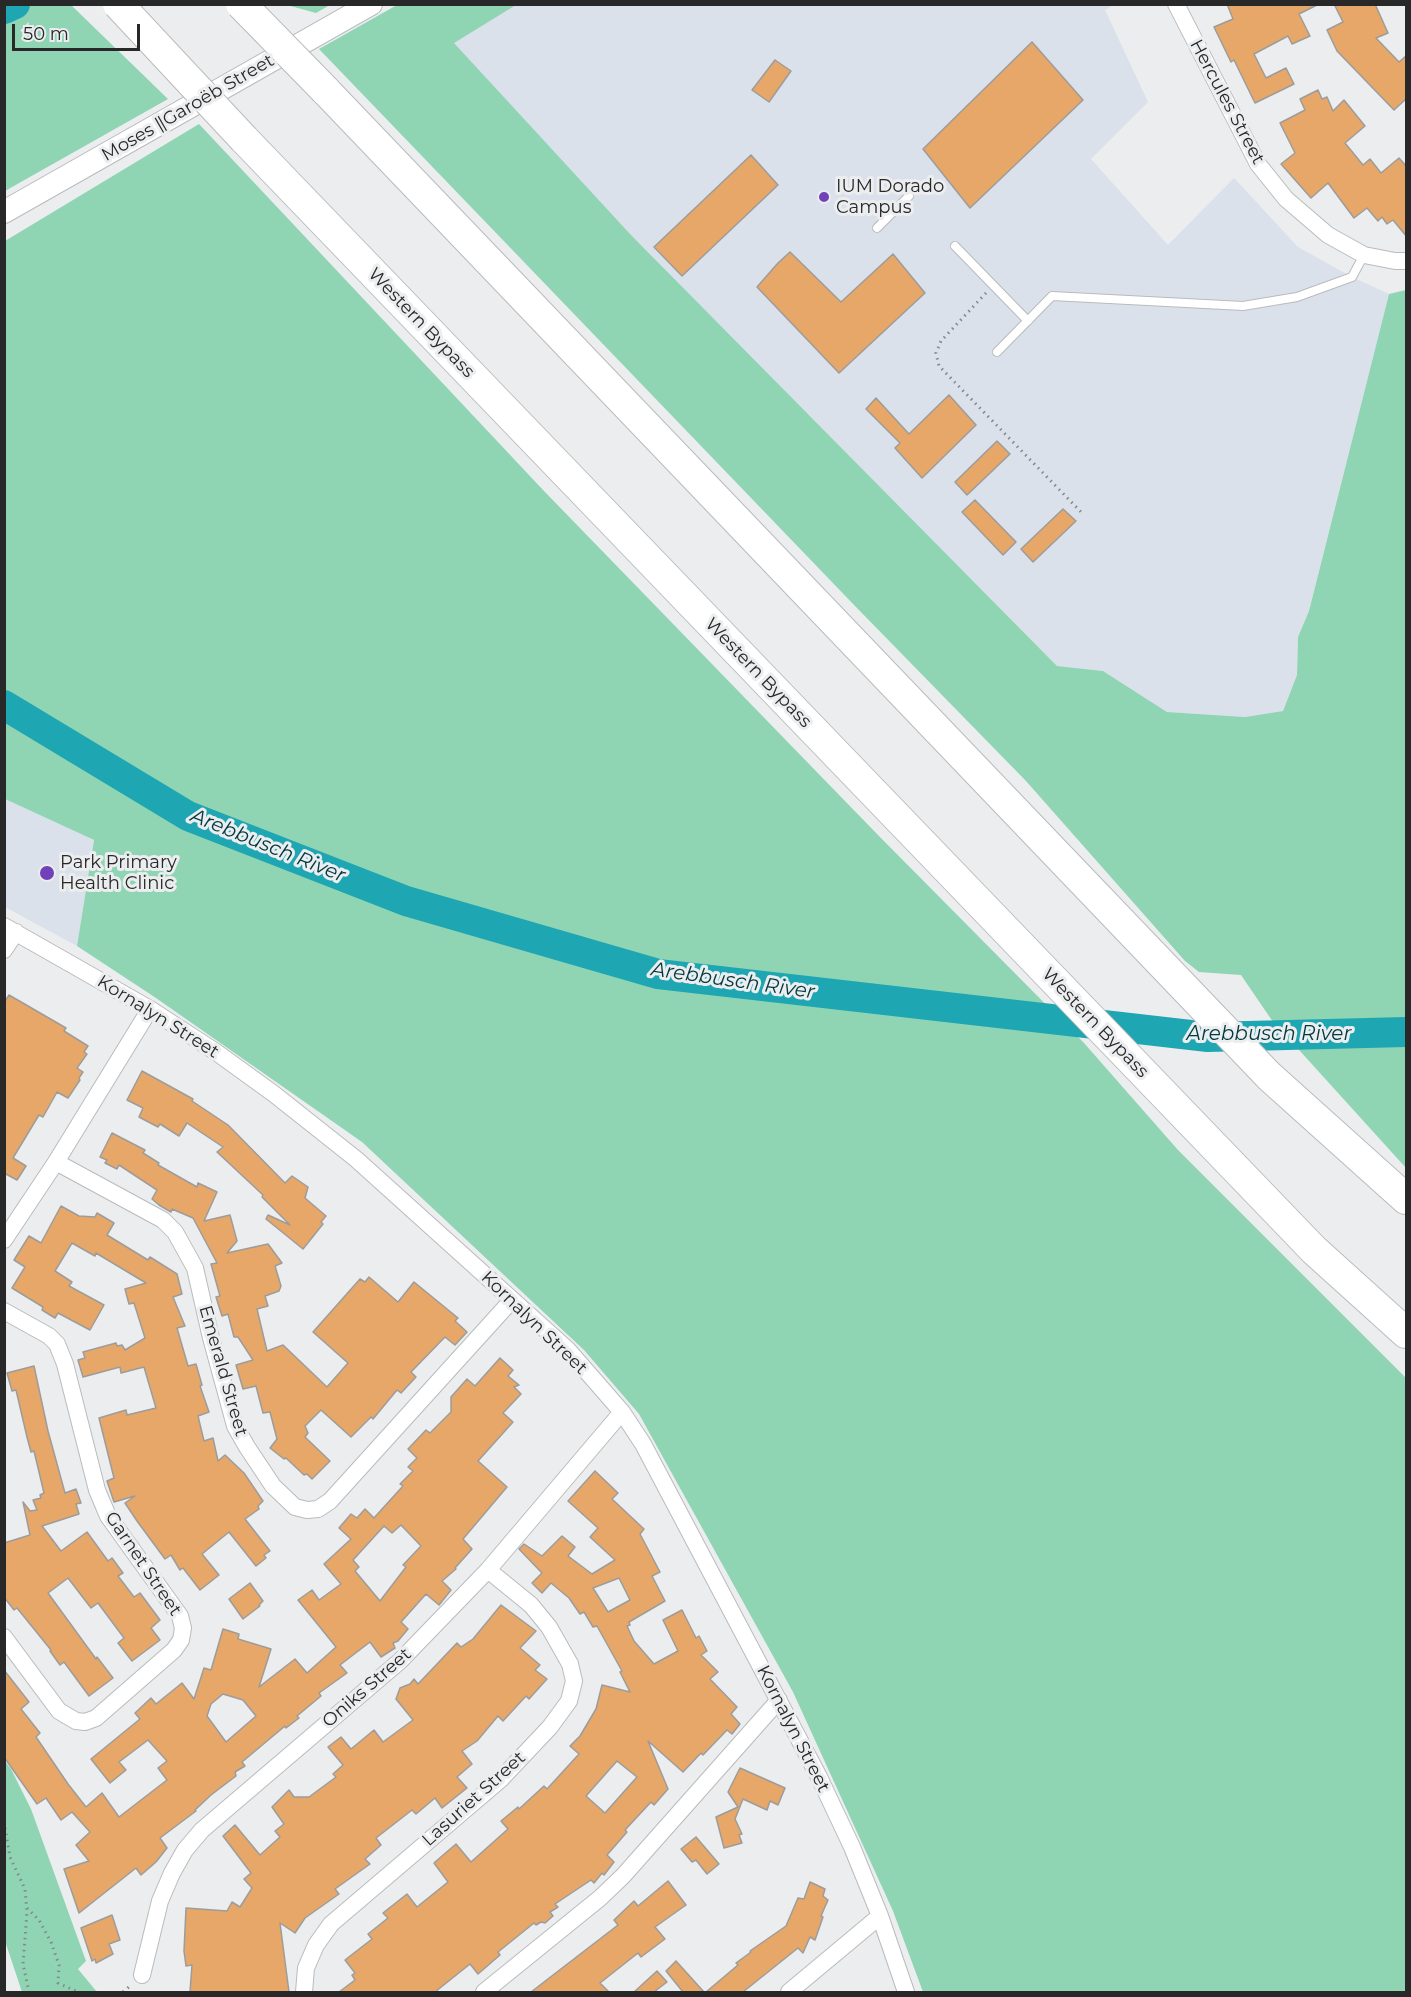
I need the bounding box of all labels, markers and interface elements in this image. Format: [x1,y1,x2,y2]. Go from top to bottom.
scale bar [15,12,142,50]
text: 50 m [23,23,69,45]
street label: Hercules Street [1185,36,1269,168]
street label: Moses ǁGaroëb Street [98,50,278,166]
place label: IUM Dorado Campus [836,176,944,219]
marker: IUM Dorado Campus [817,190,831,204]
street label: Western Bypass [363,264,479,382]
street label: Western Bypass [700,614,816,732]
water label: Arebbusch River [187,804,349,888]
place label: Park Primary Health Clinic [60,852,177,894]
marker: Park Primary Health Clinic [38,864,56,882]
water label: Arebbusch River [650,958,816,1004]
street label: Western Bypass [1037,964,1153,1082]
street label: Kornalyn Street [93,971,223,1063]
water label: Arebbusch River [1187,1022,1351,1046]
street label: Kornalyn Street [476,1267,592,1379]
street label: Emerald Street [194,1303,252,1439]
street label: Garnet Street [100,1508,186,1620]
street label: Oniks Street [318,1644,416,1732]
street label: Kornalyn Street [752,1662,834,1796]
street label: Lasuriet Street [418,1747,530,1851]

